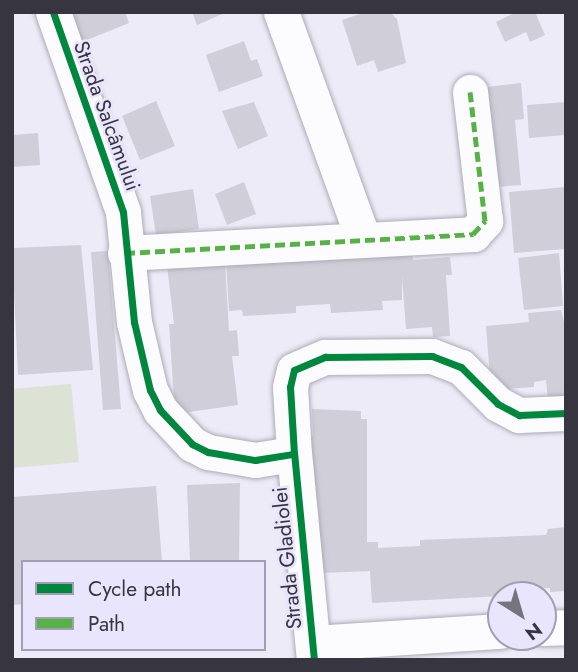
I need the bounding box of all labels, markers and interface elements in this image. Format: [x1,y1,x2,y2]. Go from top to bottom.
street label: Strada Salcâmului [68,38,146,194]
street label: Strada Gladiolei [267,485,307,631]
legend [21,560,266,651]
text: Cycle path [88,574,181,604]
north arrow [487,581,557,651]
text: Path [88,609,125,639]
text: N [520,616,548,647]

